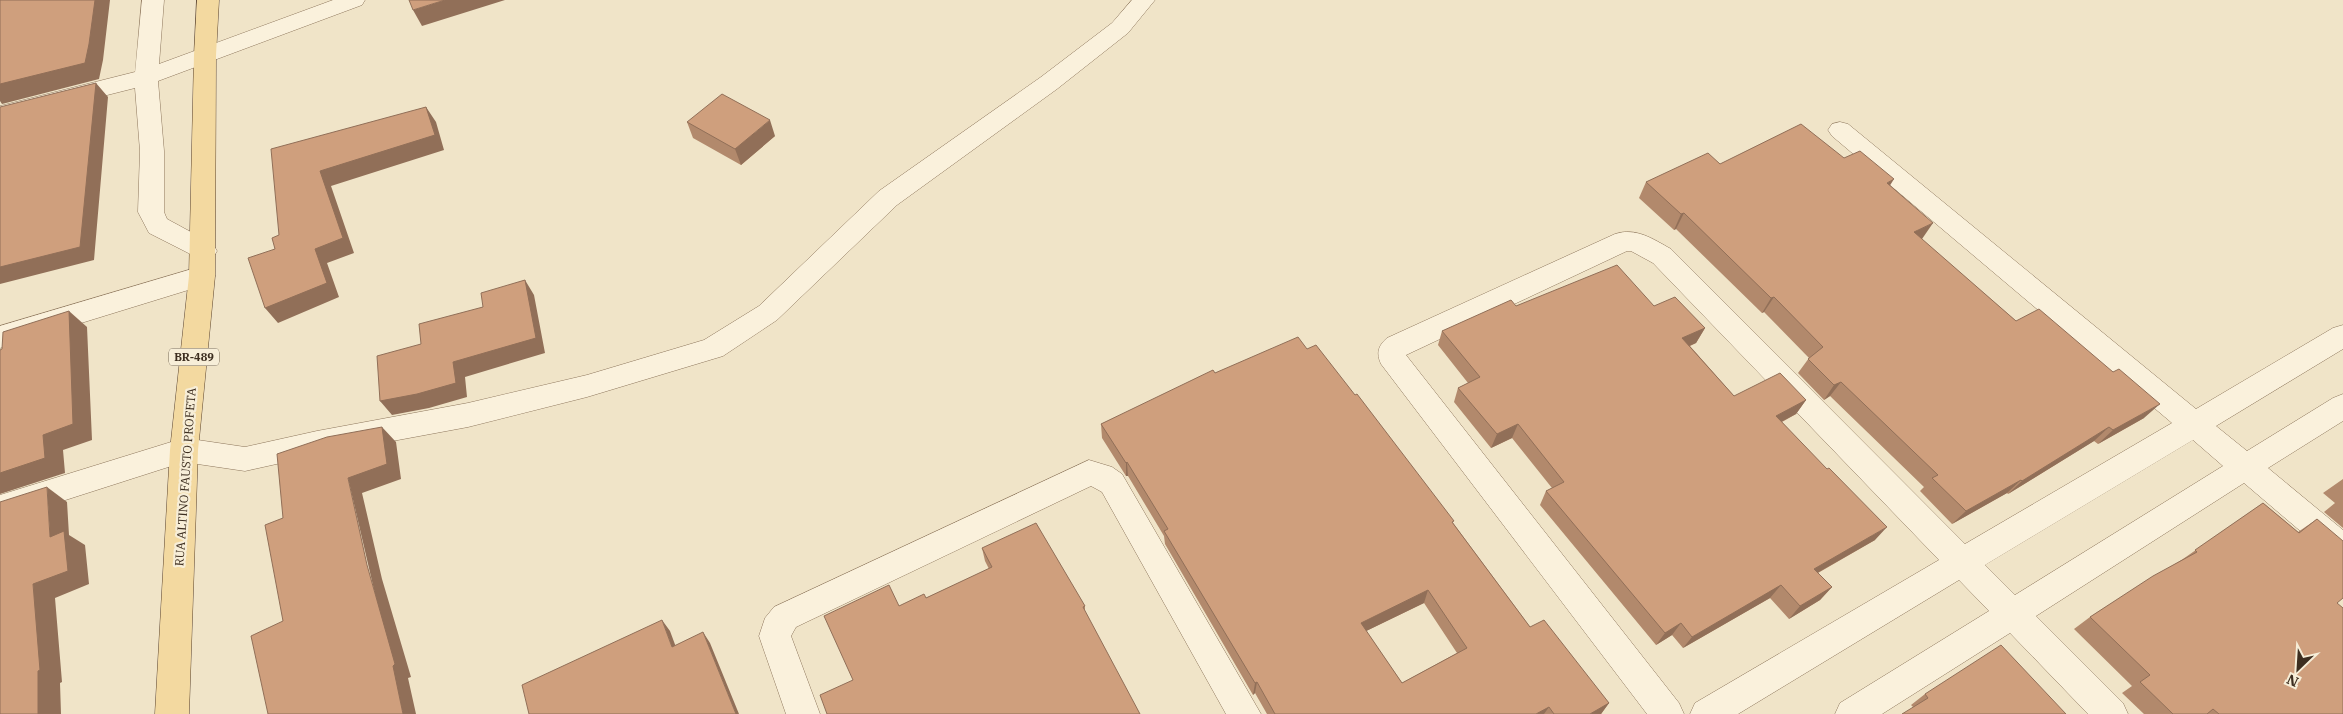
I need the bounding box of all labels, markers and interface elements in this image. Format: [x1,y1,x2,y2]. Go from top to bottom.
road number: BR-489 [169,348,219,366]
street label: RUA ALTINO FAUSTO PROFETA [171,386,199,567]
north arrow [2273,644,2323,694]
text: N [2284,670,2301,691]

